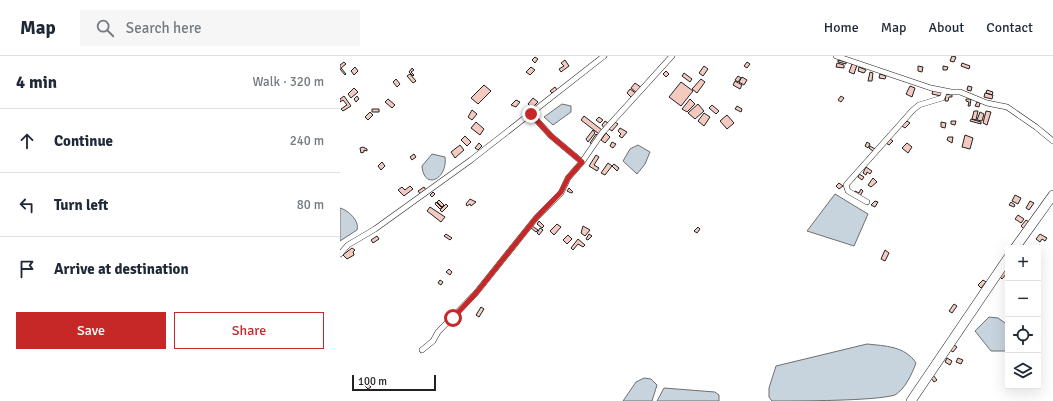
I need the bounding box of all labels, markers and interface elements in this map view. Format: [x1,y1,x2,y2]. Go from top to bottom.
search box [80,10,360,46]
text: Map [20,16,56,40]
icon: search [94,17,116,39]
text: Search here [126,19,201,37]
text: Home [824,19,859,36]
text: Map [881,19,906,36]
text: About [928,19,964,36]
text: Contact [986,19,1033,36]
text: 4 min [16,72,57,93]
text: Walk · 320 m [253,74,324,90]
route end [522,105,540,123]
icon: ahead [16,130,38,152]
text: Continue [54,132,113,150]
text: 240 m [290,133,324,149]
icon: left [16,194,38,216]
text: Turn left [54,196,108,214]
text: 80 m [297,197,324,213]
map controls [1005,245,1041,389]
button: + [1005,245,1041,281]
icon: arrive [16,258,38,280]
text: Arrive at destination [54,260,189,278]
button: − [1005,281,1041,317]
route start [444,309,462,327]
button: Save [16,312,166,349]
button: Share [174,312,324,349]
button: locate [1005,317,1041,353]
button: layers [1005,353,1041,389]
scale bar [352,373,436,392]
text: 100 m [358,375,387,388]

